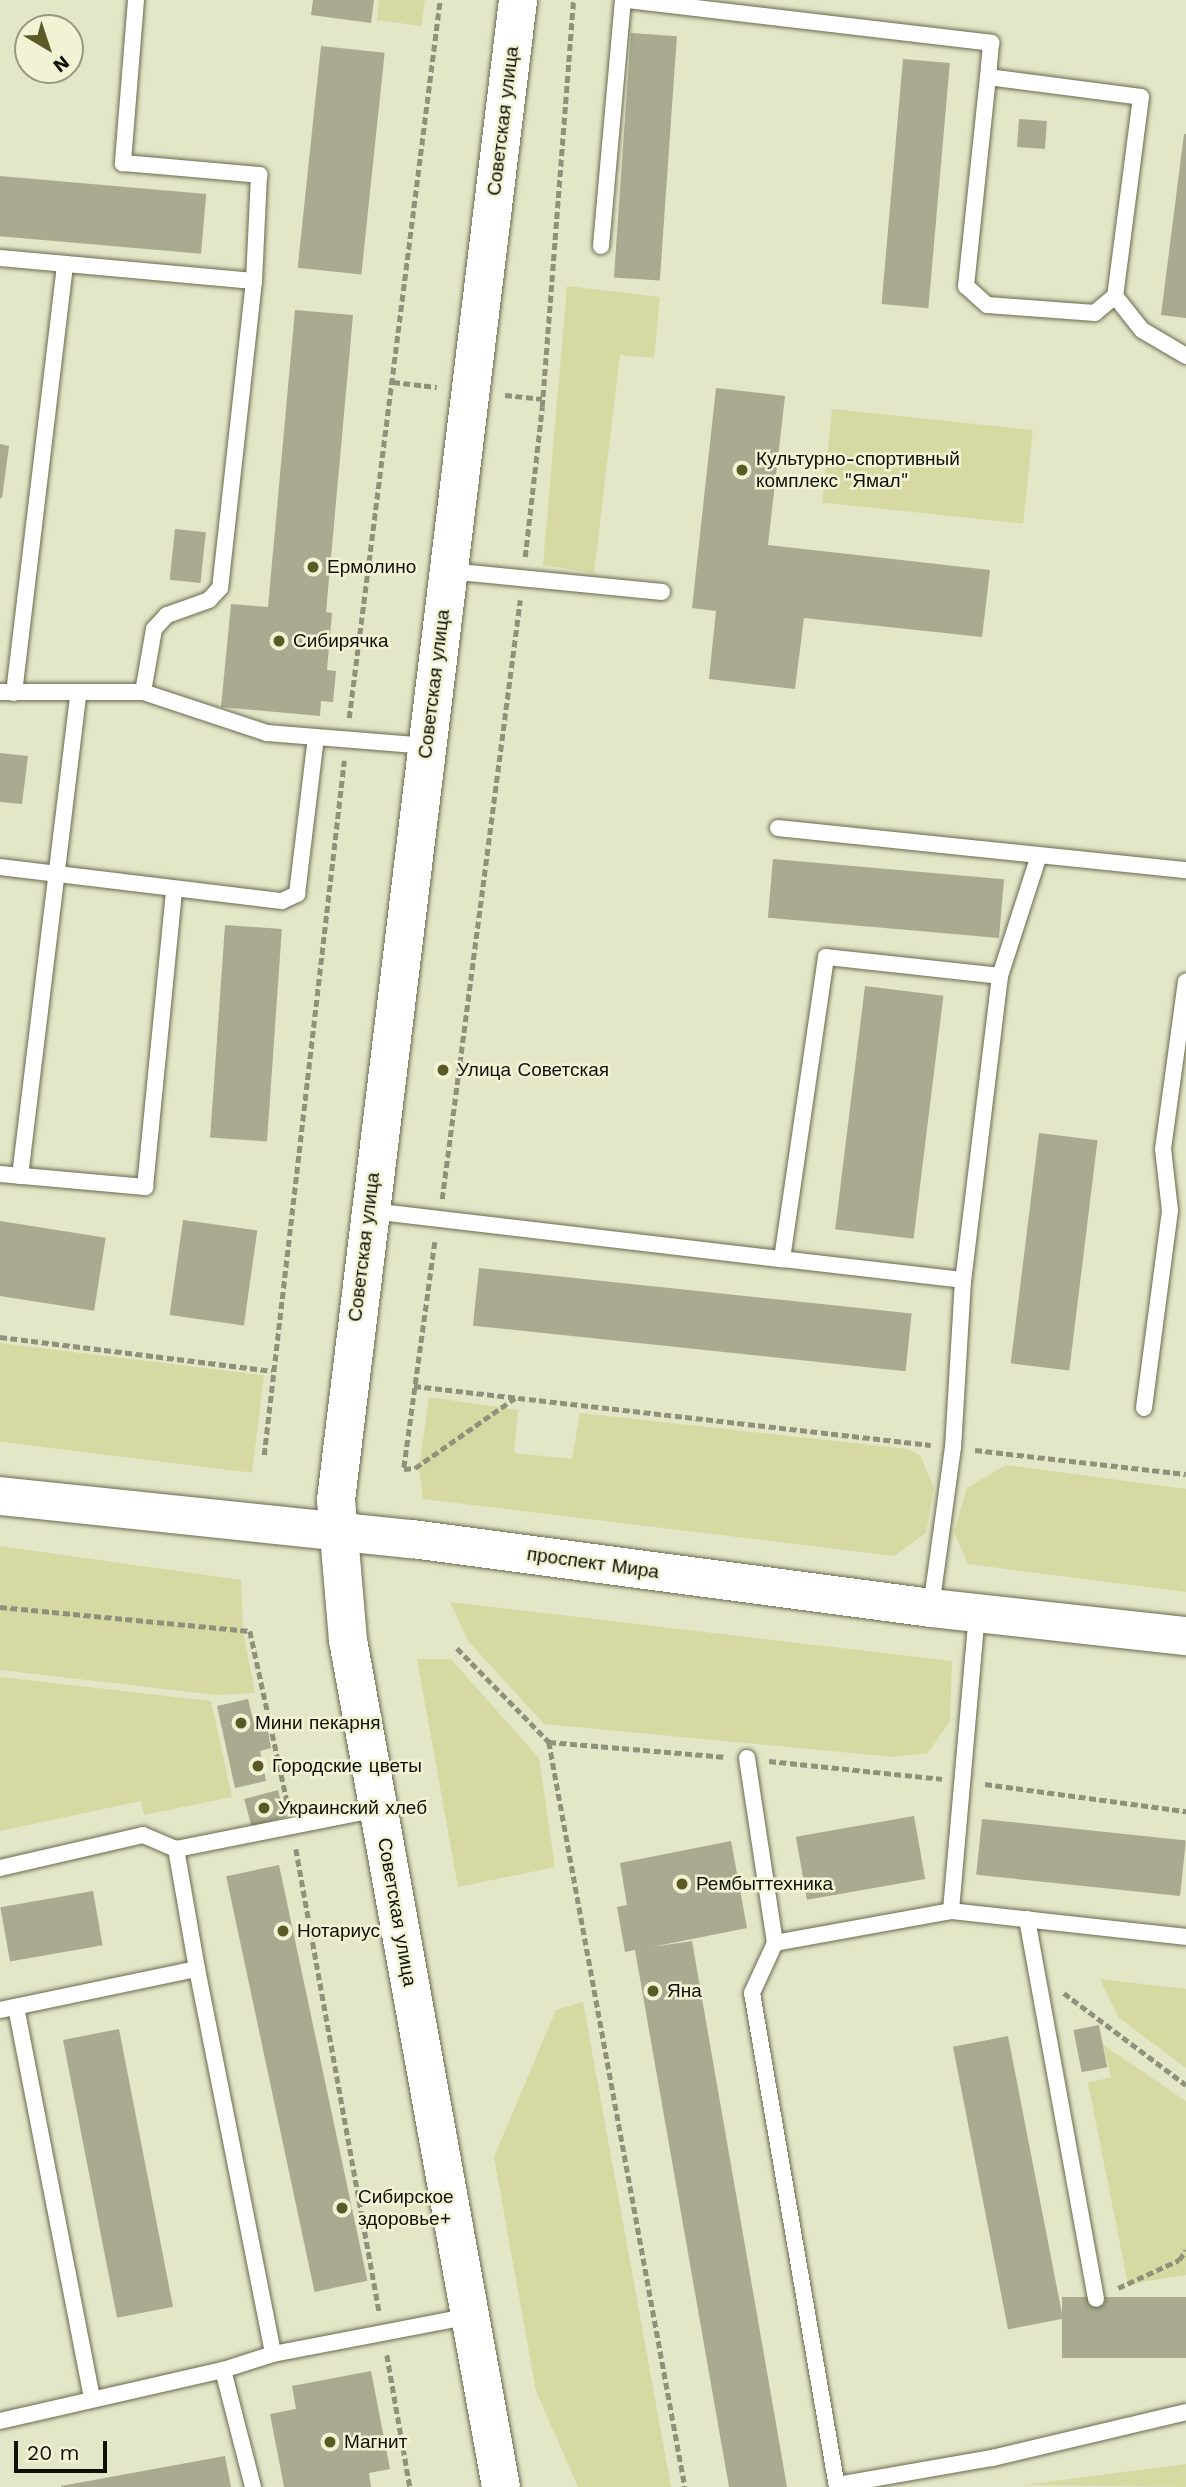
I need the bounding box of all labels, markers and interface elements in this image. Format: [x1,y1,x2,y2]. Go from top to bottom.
north arrow [14,14,84,84]
street label: Советская улица [483,45,523,197]
text: N [49,51,74,78]
place label: Культурно-спортивный комплекс "Ямал" [756,448,960,492]
marker: Культурно-спортивный комплекс "Ямал" [734,462,750,478]
place label: Ермолино [327,556,416,578]
marker: Ермолино [305,559,321,575]
street label: Советская улица [414,608,454,760]
place label: Сибирячка [293,630,389,652]
marker: Сибирячка [271,633,287,649]
place label: Улица Советская [457,1059,609,1081]
marker: Улица Советская [435,1062,451,1078]
street label: Советская улица [344,1171,384,1323]
street label: проспект Мира [526,1542,660,1584]
place label: Мини пекарня [255,1712,381,1734]
marker: Мини пекарня [233,1715,249,1731]
place label: Городские цветы [272,1755,422,1777]
marker: Городские цветы [250,1758,266,1774]
place label: Украинский хлеб [278,1797,427,1819]
marker: Украинский хлеб [256,1800,272,1816]
street label: Советская улица [373,1836,421,1988]
place label: Рембыттехника [696,1873,833,1895]
marker: Рембыттехника [674,1876,690,1892]
place label: Нотариус [297,1920,380,1942]
marker: Нотариус [275,1923,291,1939]
place label: Яна [667,1980,702,2002]
marker: Яна [645,1983,661,1999]
place label: Сибирское здоровье+ [358,2186,454,2230]
marker: Сибирское здоровье+ [332,2198,352,2218]
scale bar [18,2428,110,2472]
place label: Магнит [344,2431,407,2453]
marker: Магнит [322,2434,338,2450]
text: 20 m [27,2440,79,2465]

